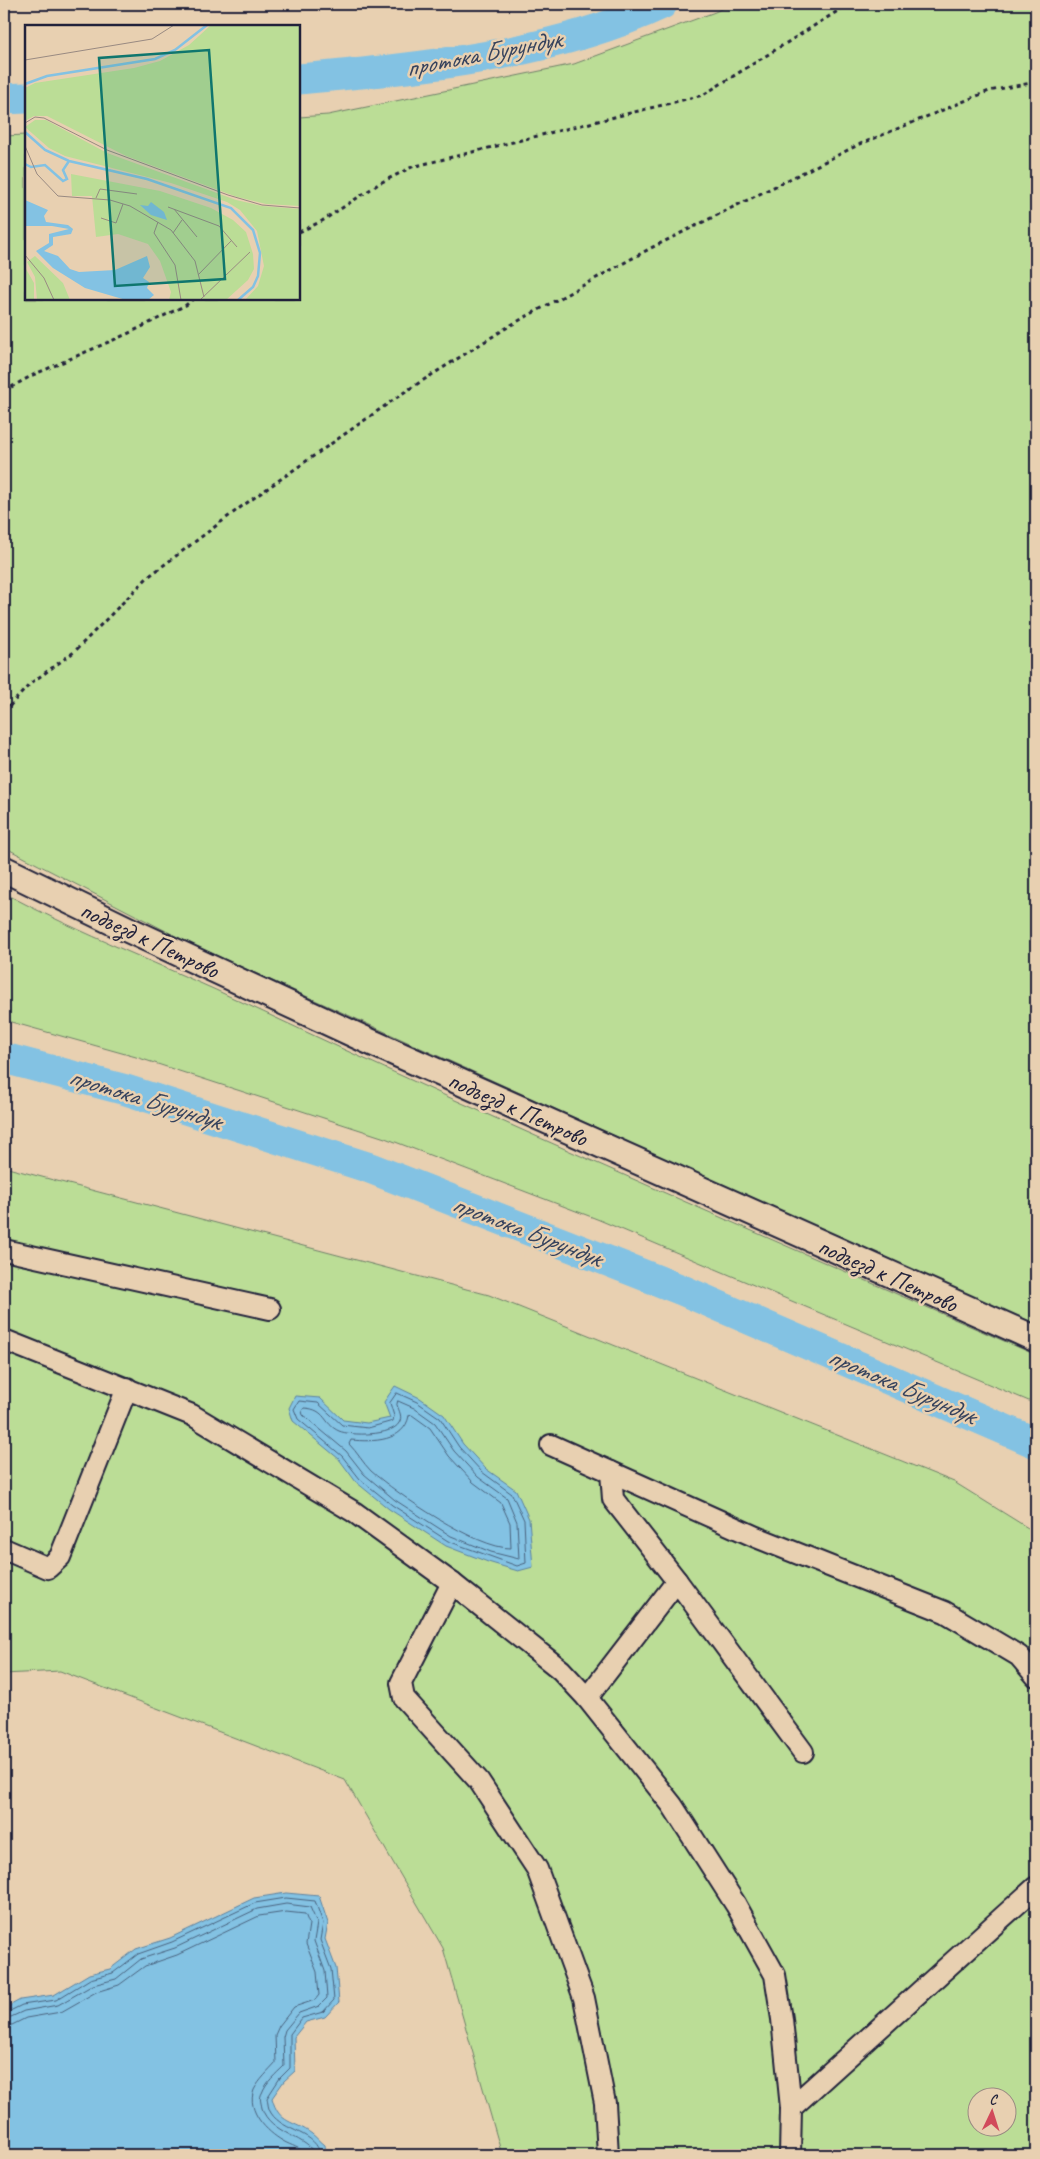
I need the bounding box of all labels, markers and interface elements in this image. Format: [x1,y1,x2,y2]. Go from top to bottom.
water label: протока Бурундук [403,21,568,85]
inset map [25,25,300,300]
street label: подъезд к Петрово [75,894,225,987]
water label: протока Бурундук [65,1060,229,1139]
street label: подъезд к Петрово [442,1064,593,1155]
water label: протока Бурундук [447,1187,611,1276]
street label: подъезд к Петрово [812,1230,963,1321]
water label: протока Бурундук [823,1339,985,1433]
north arrow [968,2086,1018,2136]
text: С [989,2091,999,2108]

